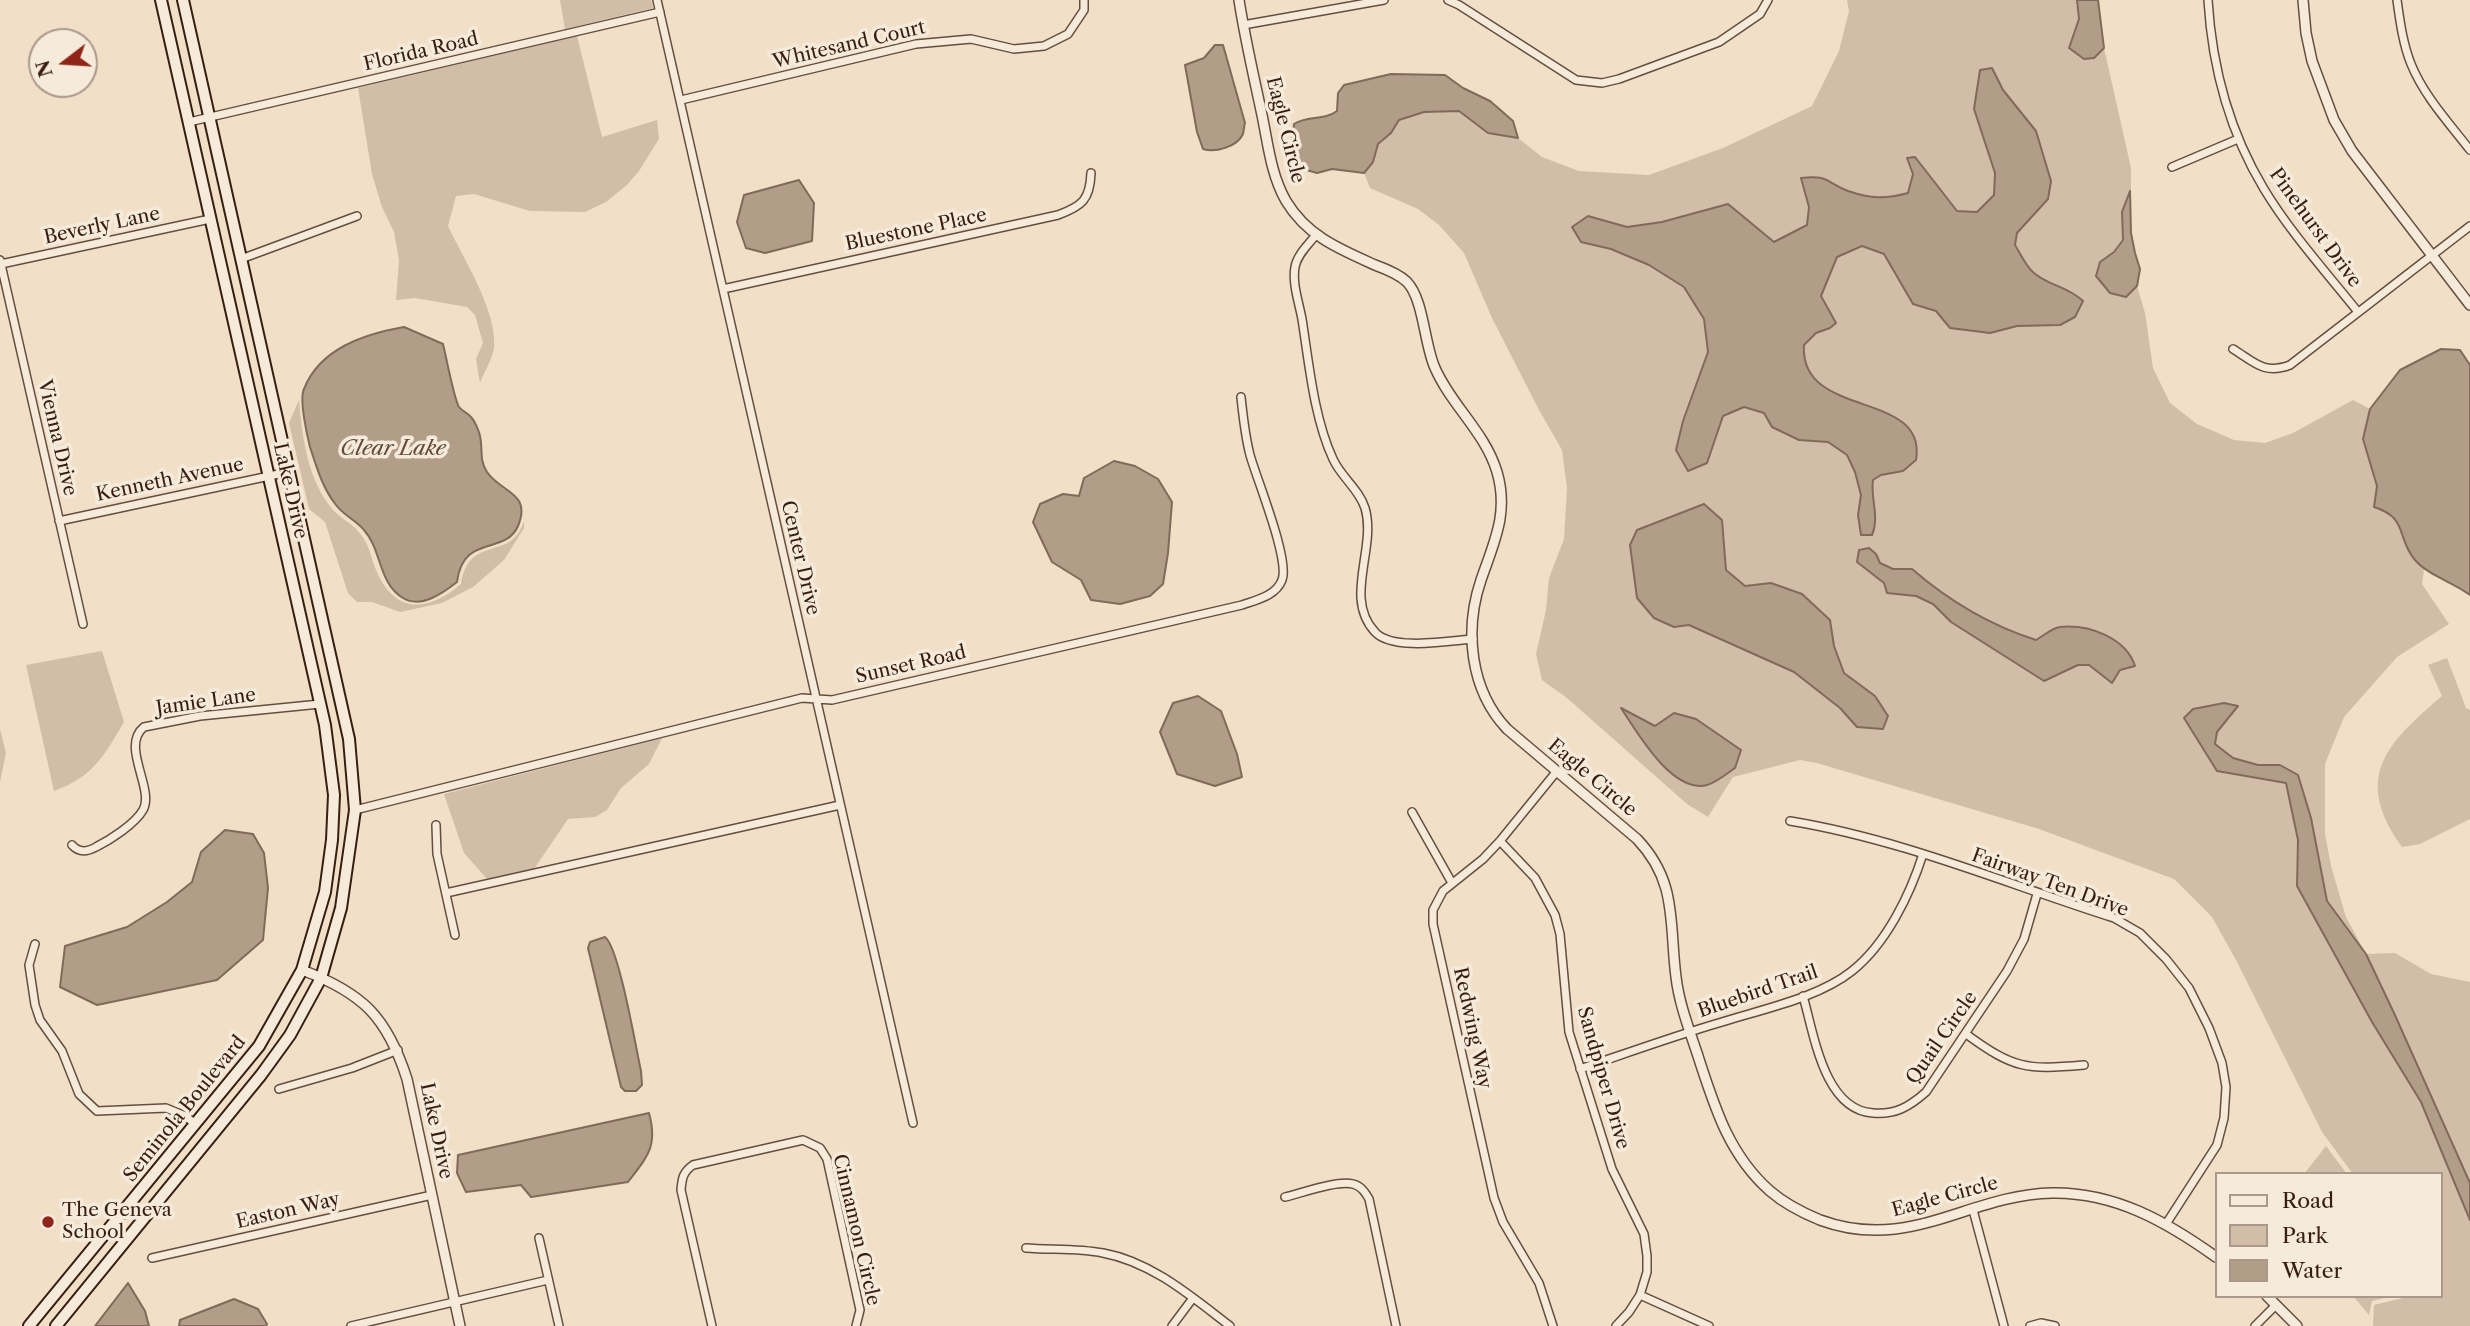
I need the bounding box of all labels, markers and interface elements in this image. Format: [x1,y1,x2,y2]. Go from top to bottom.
street label: Whitesand Court [770,16,928,74]
north arrow [28,28,98,98]
street label: Florida Road [361,28,481,76]
text: N [31,57,58,80]
street label: Eagle Circle [1261,74,1309,186]
street label: Pinehurst Drive [2264,164,2366,292]
street label: Beverly Lane [42,203,162,249]
street label: Bluestone Place [843,204,989,256]
street label: Vienna Drive [33,378,81,498]
water label: Clear Lake [340,436,446,462]
street label: Lake Drive [268,441,312,541]
street label: Kenneth Avenue [94,453,246,507]
street label: Center Drive [776,498,824,618]
street label: Sunset Road [854,641,968,689]
street label: Jamie Lane [155,684,257,720]
street label: Eagle Circle [1543,734,1641,822]
street label: Fairway Ten Drive [1968,844,2132,922]
street label: Bluebird Trail [1695,961,1821,1023]
street label: Redwing Way [1448,965,1496,1091]
street label: Quail Circle [1902,987,1982,1089]
street label: Sandpiper Drive [1572,1004,1634,1152]
street label: Seminola Boulevard [119,1031,251,1187]
street label: Lake Drive [415,1081,457,1181]
street label: Cinnamon Circle [827,1152,885,1308]
street label: Eagle Circle [1889,1172,2001,1222]
legend [2214,1172,2442,1298]
street label: Easton Way [234,1188,342,1234]
text: Road [2282,1188,2334,1213]
place label: The Geneva School [62,1200,172,1244]
marker: The Geneva School [40,1214,56,1230]
text: Park [2282,1223,2328,1248]
text: Water [2282,1258,2342,1283]

